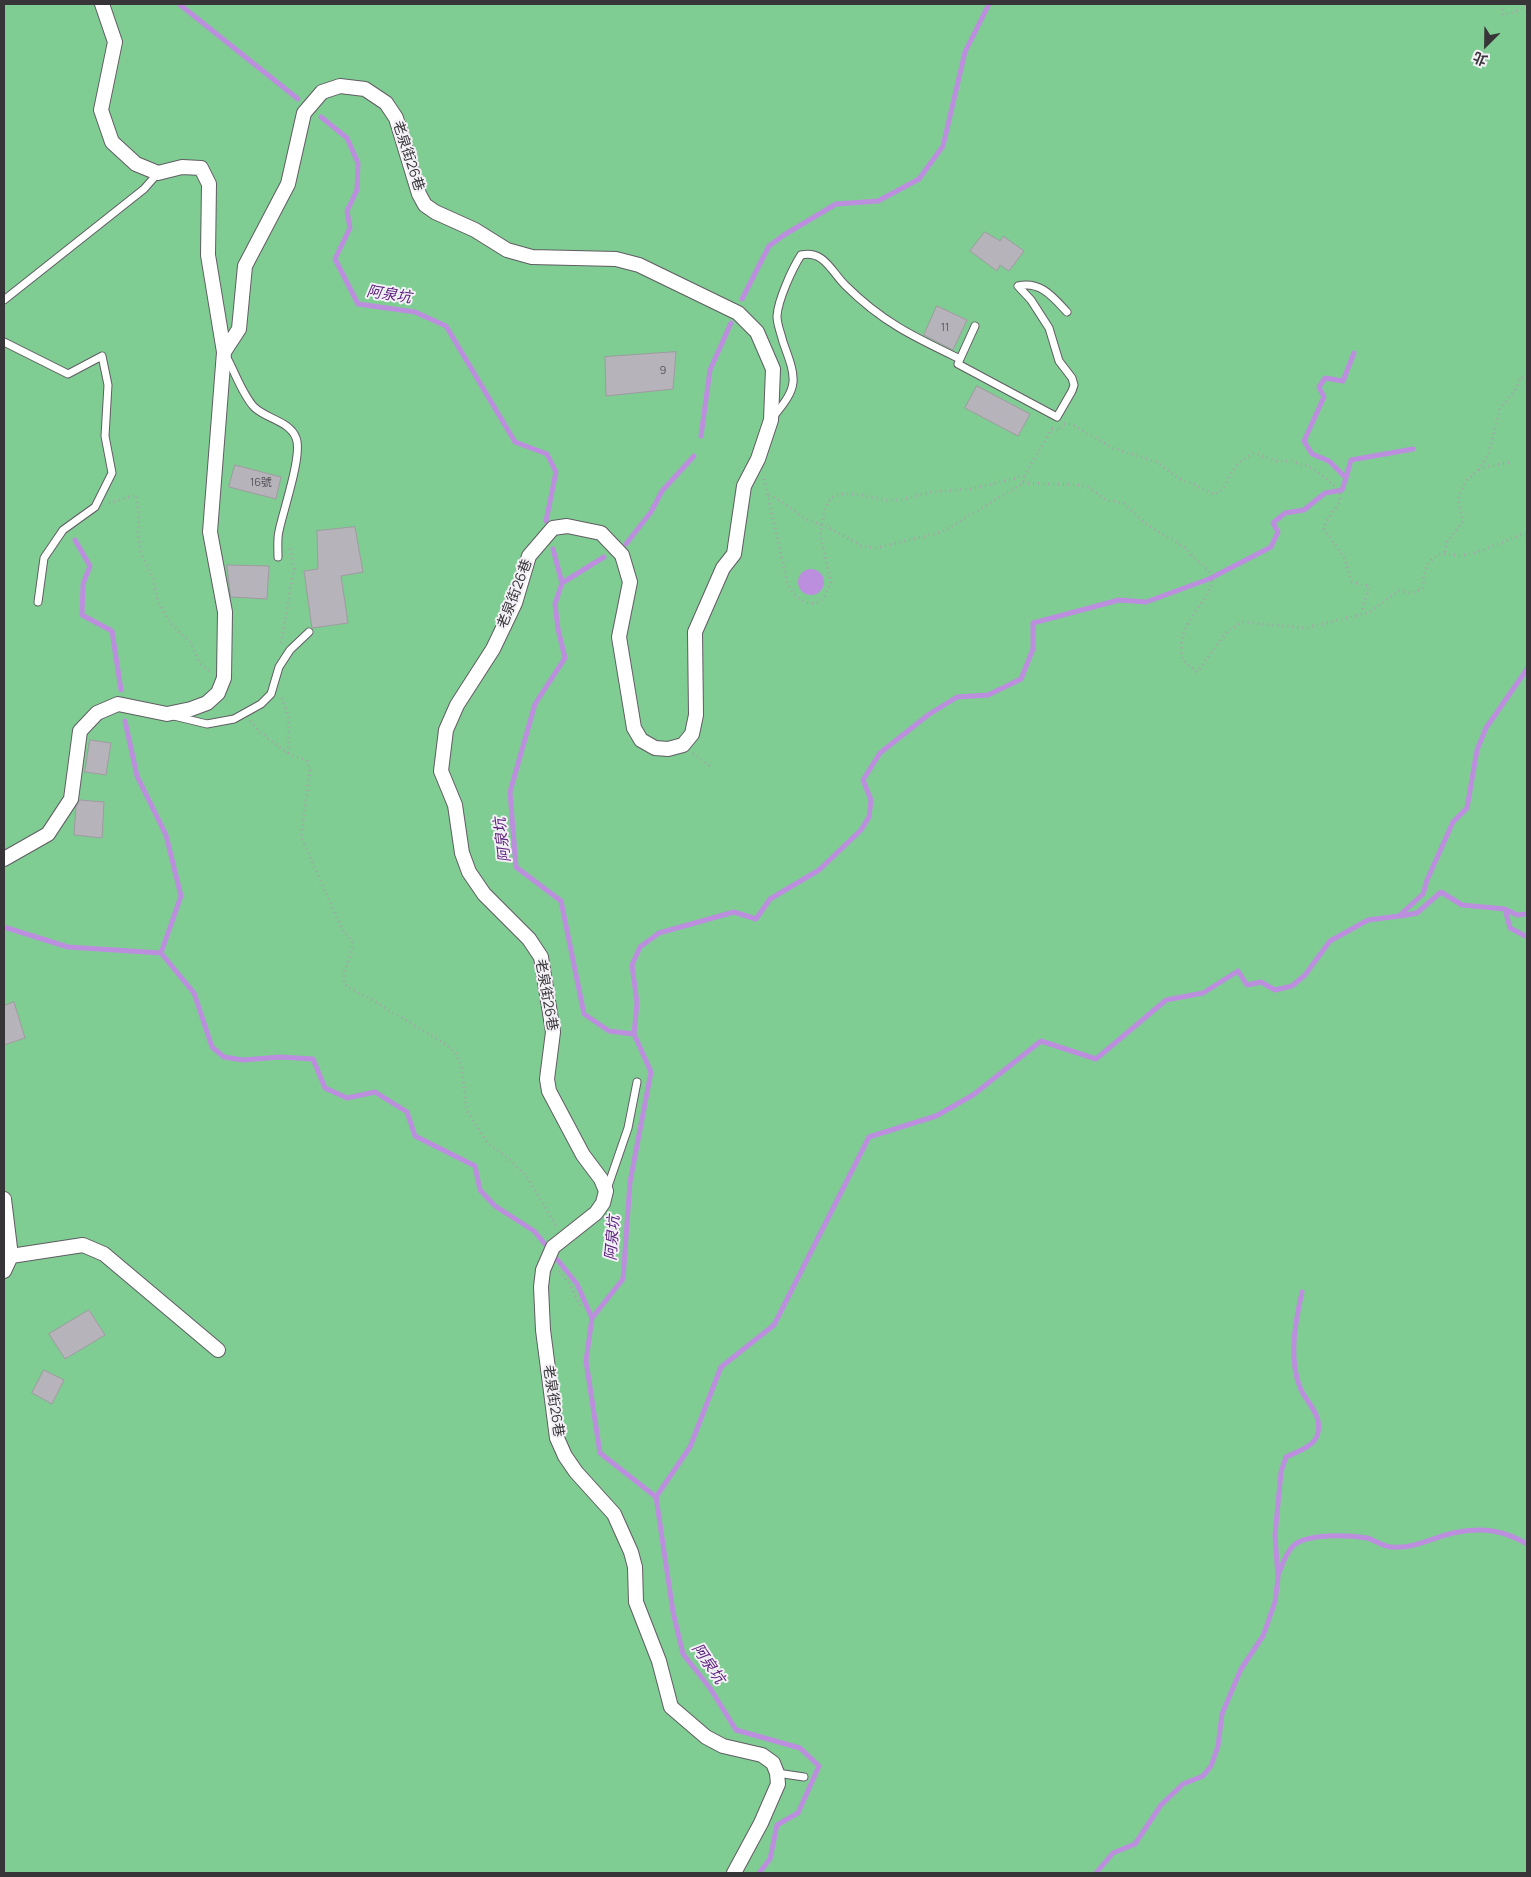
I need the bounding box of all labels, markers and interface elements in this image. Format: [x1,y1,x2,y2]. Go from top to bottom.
north arrow [1461,20,1511,70]
text: 北 [1470,48,1490,71]
street label: 老泉街26巷 [389,119,427,193]
water label: 阿泉坑 [365,283,413,307]
house number: 11 [941,321,949,335]
house number: 9 [660,364,666,378]
house number: 16號 [250,476,272,490]
street label: 老泉街26巷 [494,557,536,631]
water label: 阿泉坑 [491,817,515,863]
street label: 老泉街26巷 [531,958,561,1032]
water label: 阿泉坑 [602,1215,624,1261]
street label: 老泉街26巷 [539,1364,567,1438]
water label: 阿泉坑 [688,1640,728,1688]

